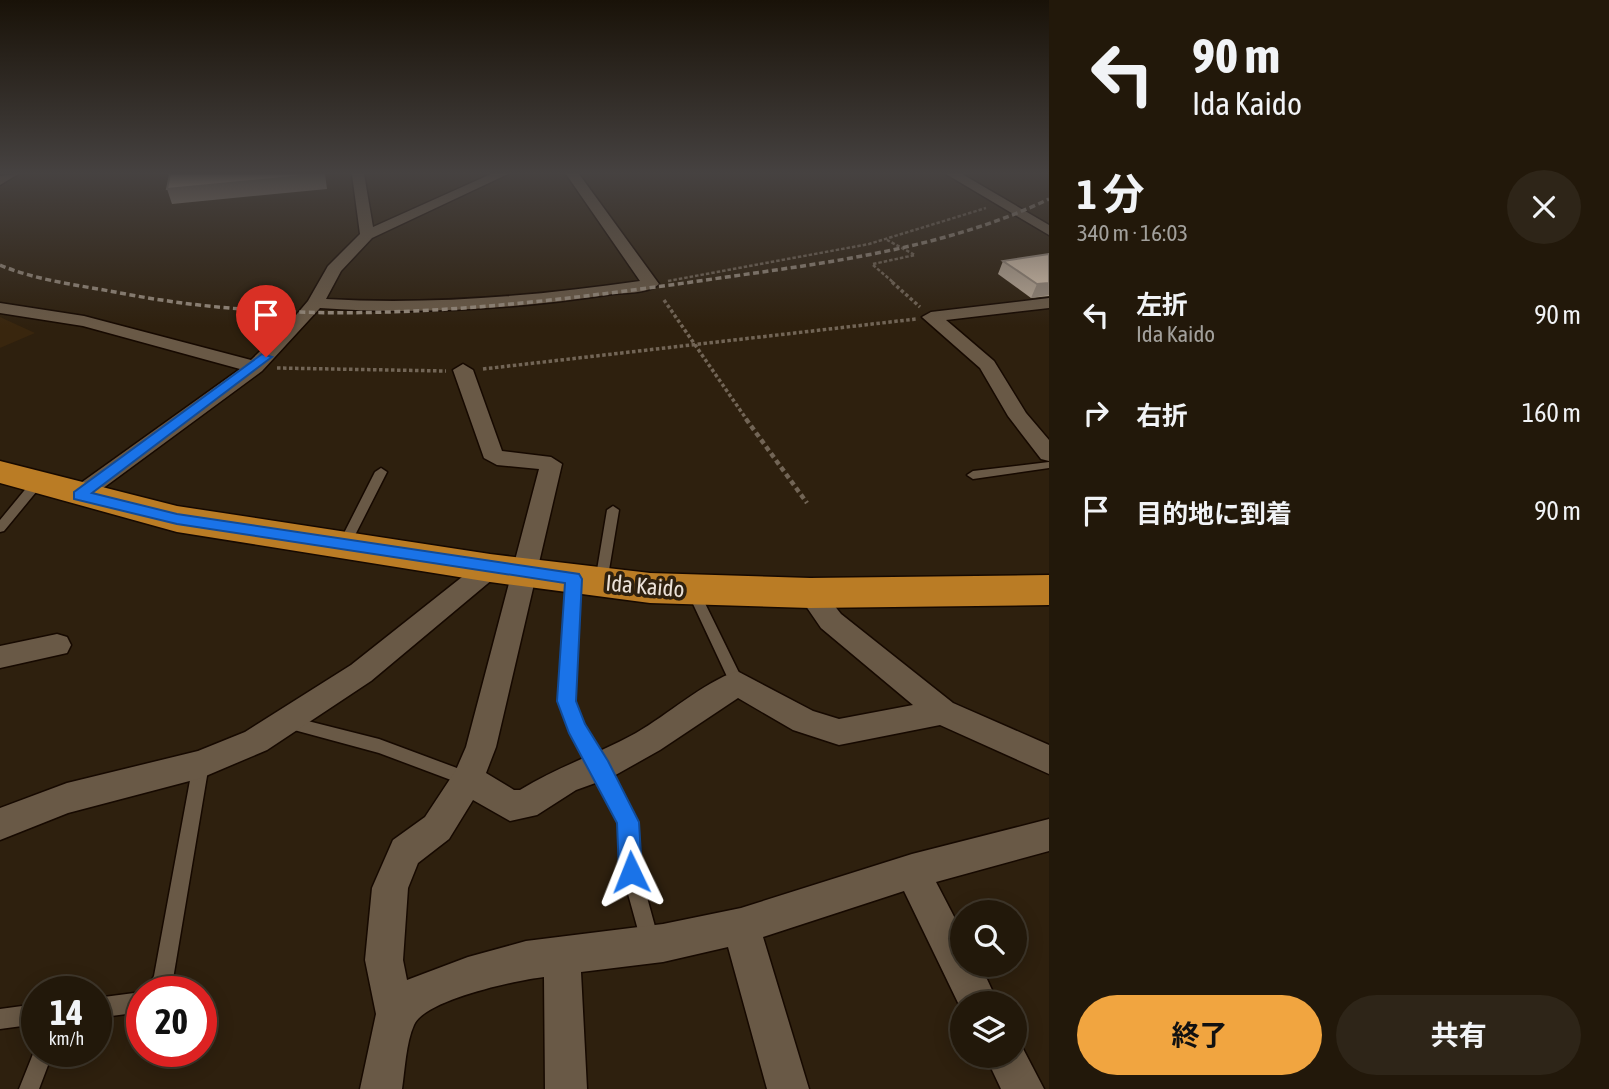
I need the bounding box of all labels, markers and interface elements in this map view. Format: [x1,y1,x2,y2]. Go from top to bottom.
text: 90 m [1192,27,1280,83]
icon: left [1077,28,1168,119]
text: Ida Kaido [1192,85,1302,122]
text: 1 分 [1077,170,1145,218]
button: close [1507,170,1581,244]
text: 340 m · 16:03 [1077,220,1188,246]
pin [236,285,296,357]
text: 左折 [1136,290,1188,320]
icon: arrive [247,296,285,334]
icon: left [1077,296,1115,334]
text: 90 m [1534,300,1581,330]
text: Ida Kaido [1136,321,1215,347]
icon: right [1077,394,1115,432]
text: 160 m [1522,398,1581,428]
text: 右折 [1136,401,1188,431]
icon: arrive [1077,492,1115,530]
text: 90 m [1534,496,1581,526]
text: 目的地に到着 [1136,499,1292,529]
street label: Ida Kaido [604,570,686,602]
position arrow [594,835,668,909]
map controls [950,900,1027,1068]
button: search [950,900,1027,977]
speed limit sign: 20 [126,976,217,1067]
button: layers [950,991,1027,1068]
text: 14 [50,992,83,1032]
button: 終了 [1077,995,1322,1075]
button: 共有 [1336,995,1581,1075]
text: km/h [49,1028,84,1049]

